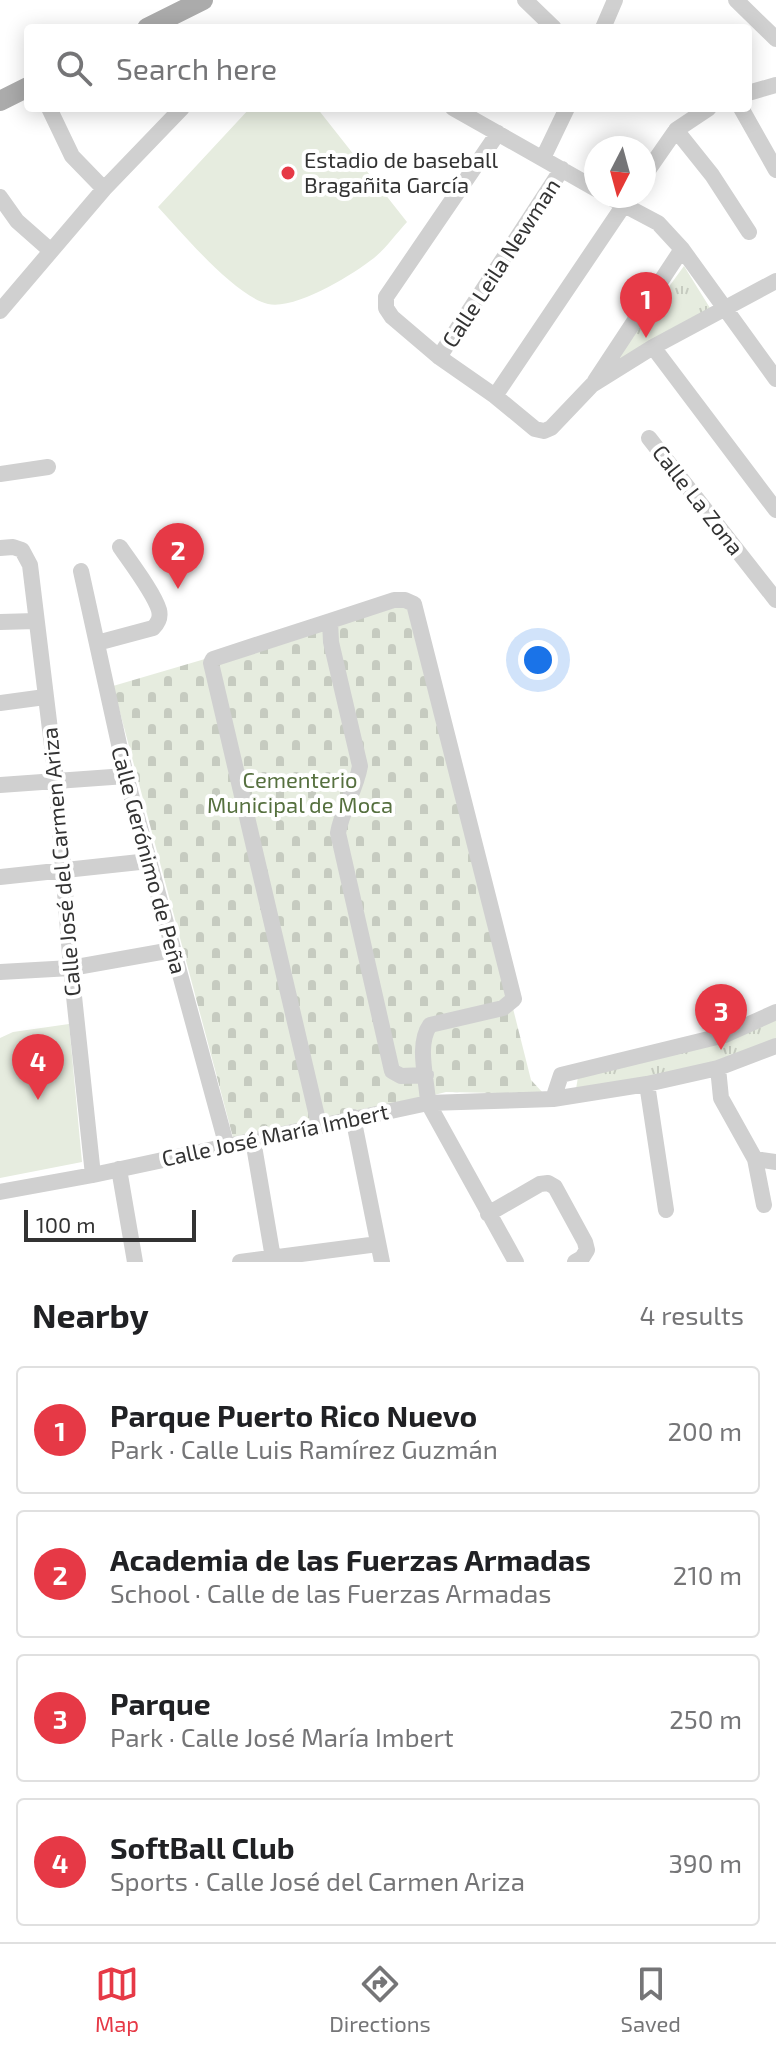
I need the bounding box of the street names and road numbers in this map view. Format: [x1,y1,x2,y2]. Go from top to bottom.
street label: Calle Leila Newman [436,173,564,352]
street label: Calle La Zona [648,439,750,560]
street label: Calle José del Carmen Ariza [35,726,85,998]
street label: Calle Gerónimo de Peña [107,743,193,977]
street label: Calle José María Imbert [159,1097,391,1171]

